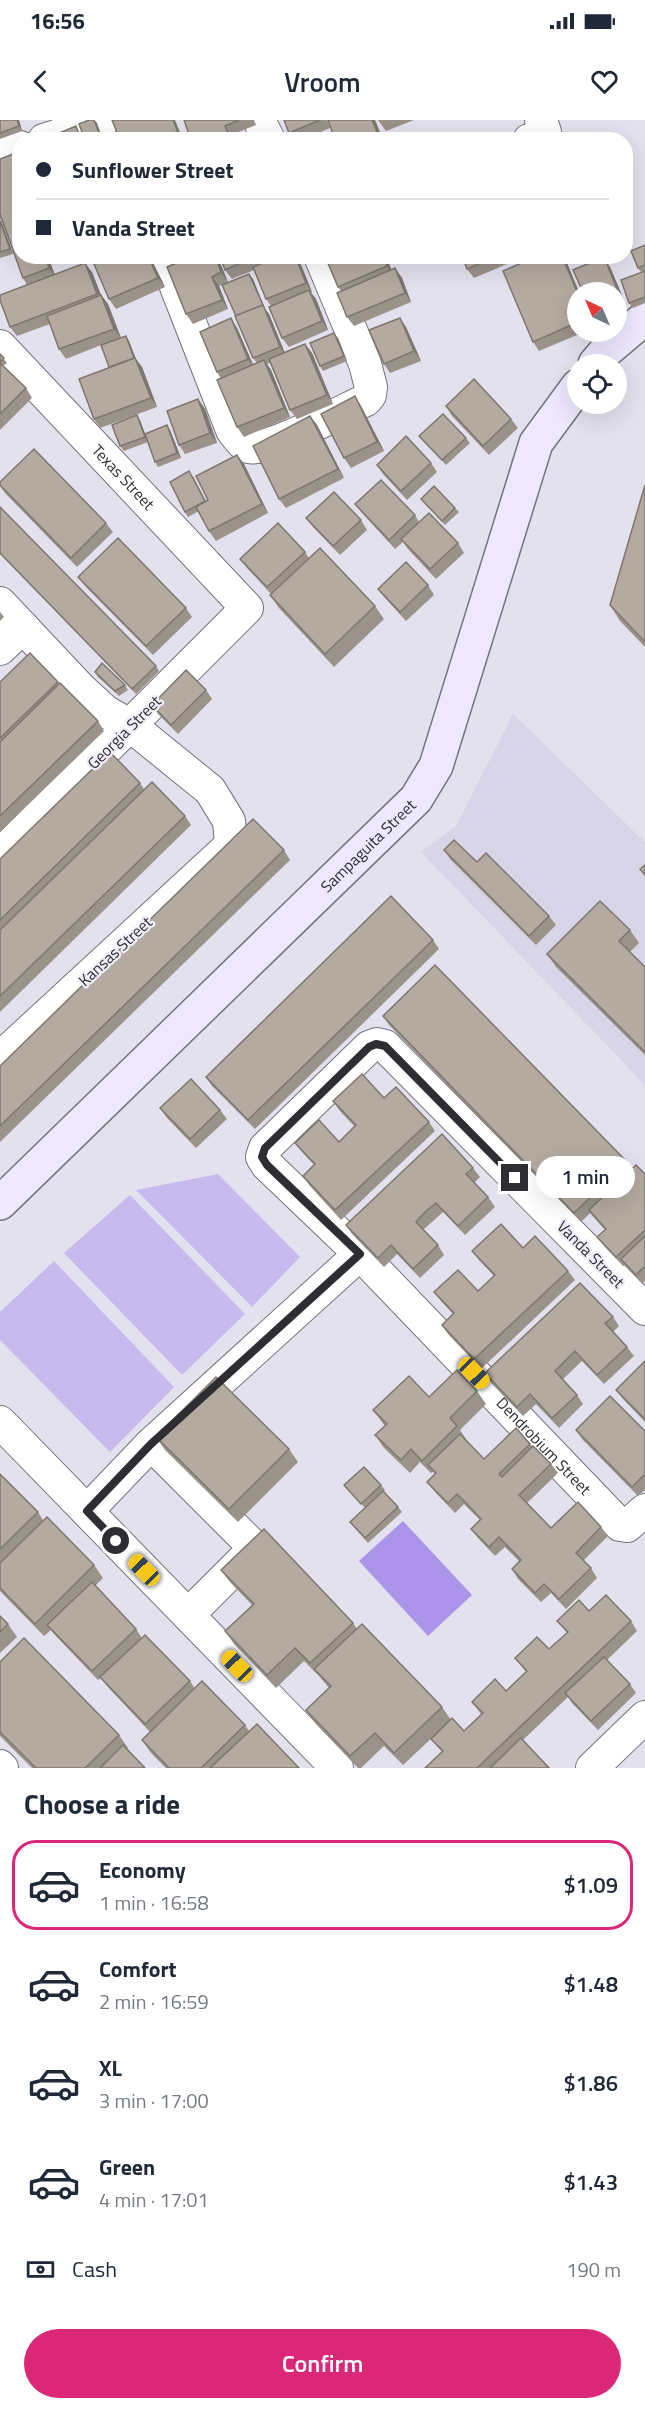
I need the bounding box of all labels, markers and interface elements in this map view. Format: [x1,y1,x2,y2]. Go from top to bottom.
text: 16:56 [30,4,85,38]
text: Vroom [284,61,361,102]
icon: back [24,65,57,98]
icon: heart [588,65,621,98]
text: Sunflower Street [72,153,234,187]
text: Vanda Street [72,211,195,245]
north arrow [567,282,627,342]
map controls [567,282,627,414]
button: locate [567,354,627,414]
street label: Texas Street [86,439,161,515]
street label: Georgia Street [81,689,167,775]
street label: Sampaguita Street [315,793,422,898]
street label: Kansas Street [73,910,158,992]
callout: 1 min [536,1157,635,1199]
text: 1 min [561,1161,610,1192]
route end [501,1164,528,1191]
street label: Vanda Street [552,1215,630,1293]
car [455,1354,493,1392]
street label: Dendrobium Street [491,1391,597,1501]
route start [102,1527,129,1554]
car [125,1551,163,1589]
car [218,1647,256,1685]
text: Choose a ride [24,1783,180,1824]
text: Economy [99,1853,186,1887]
icon: car [27,1858,81,1912]
text: $1.09 [563,1868,618,1902]
text: 1 min · 16:58 [99,1887,209,1918]
text: Comfort [99,1952,177,1986]
icon: car [27,1957,81,2011]
text: $1.48 [563,1967,618,2001]
text: 2 min · 16:59 [99,1986,209,2017]
text: XL [99,2051,122,2085]
icon: car [27,2056,81,2110]
text: $1.86 [563,2066,618,2100]
text: 3 min · 17:00 [99,2085,209,2116]
text: Green [99,2150,155,2184]
icon: car [27,2155,81,2209]
text: $1.43 [563,2165,618,2199]
text: 4 min · 17:01 [99,2184,209,2215]
text: Cash [72,2252,117,2286]
icon: cash [24,2253,57,2286]
text: 190 m [566,2254,621,2285]
button: Confirm [24,2329,621,2398]

